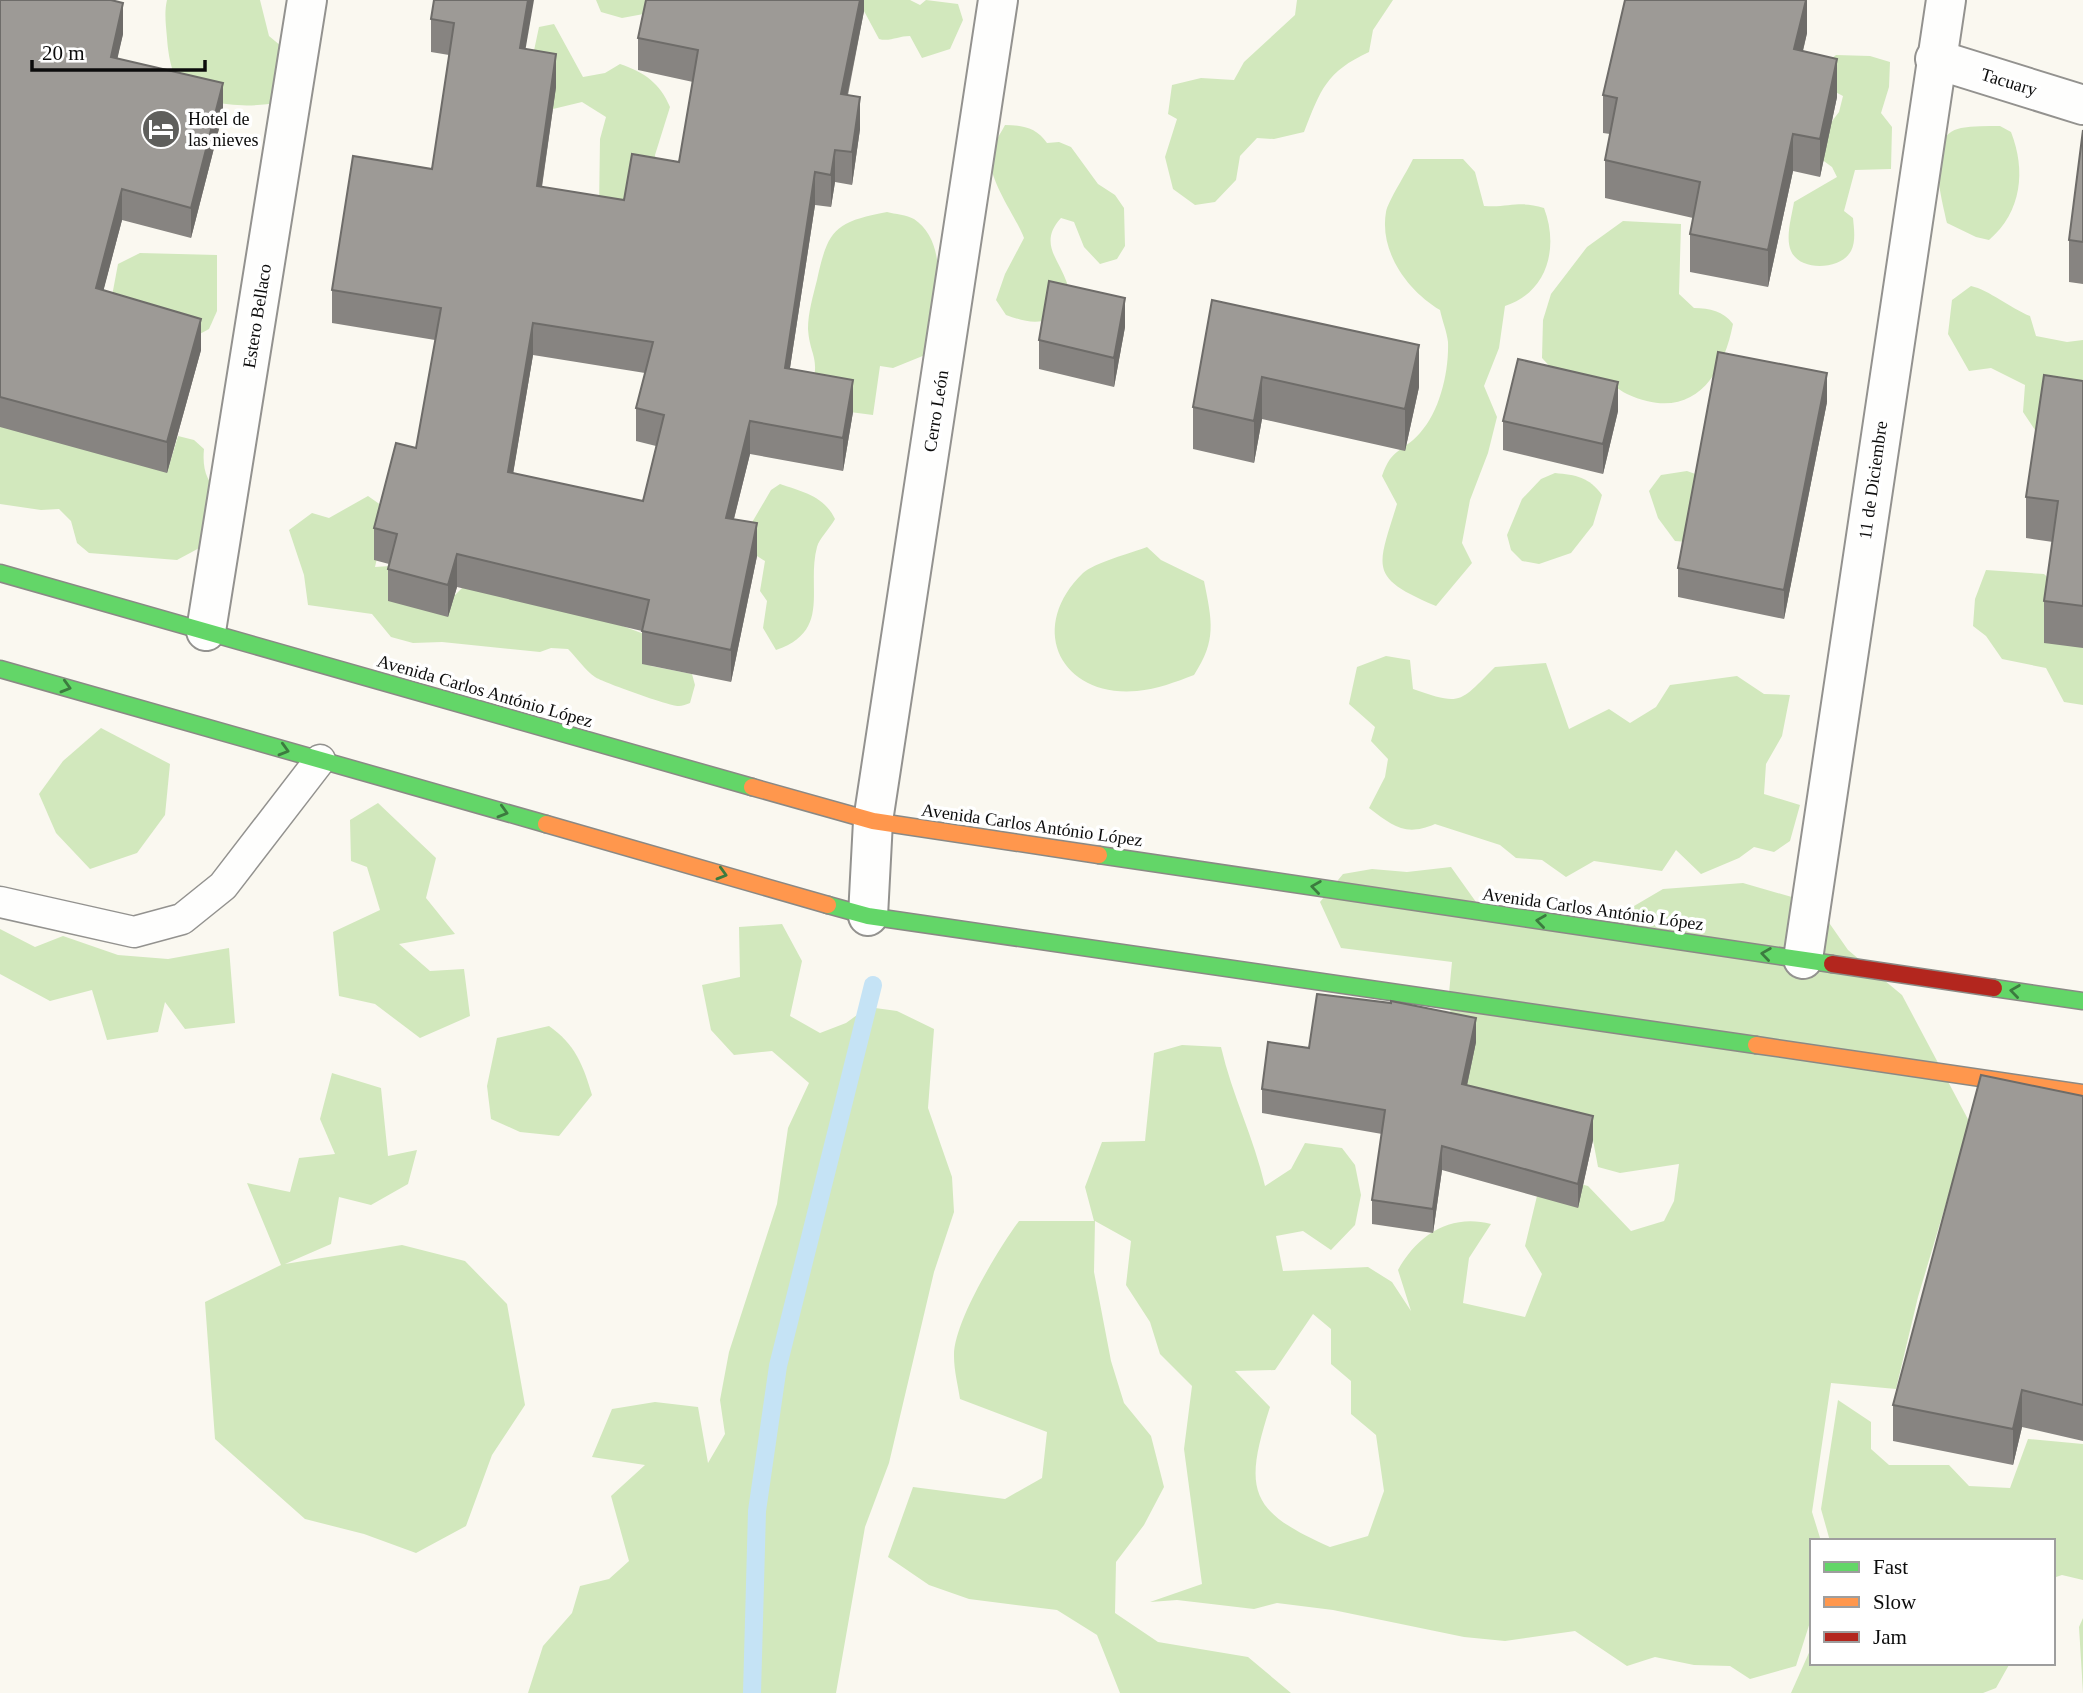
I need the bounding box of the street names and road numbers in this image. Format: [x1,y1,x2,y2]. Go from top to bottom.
street label: Tacuary [1978,64,2040,100]
street label: Estero Bellaco [239,262,275,370]
street label: Cerro León [920,369,952,453]
street label: 11 de Diciembre [1855,420,1891,540]
street label: Avenida Carlos António López [375,651,595,731]
street label: Avenida Carlos António López [920,800,1144,850]
street label: Avenida Carlos António López [1481,884,1705,934]

